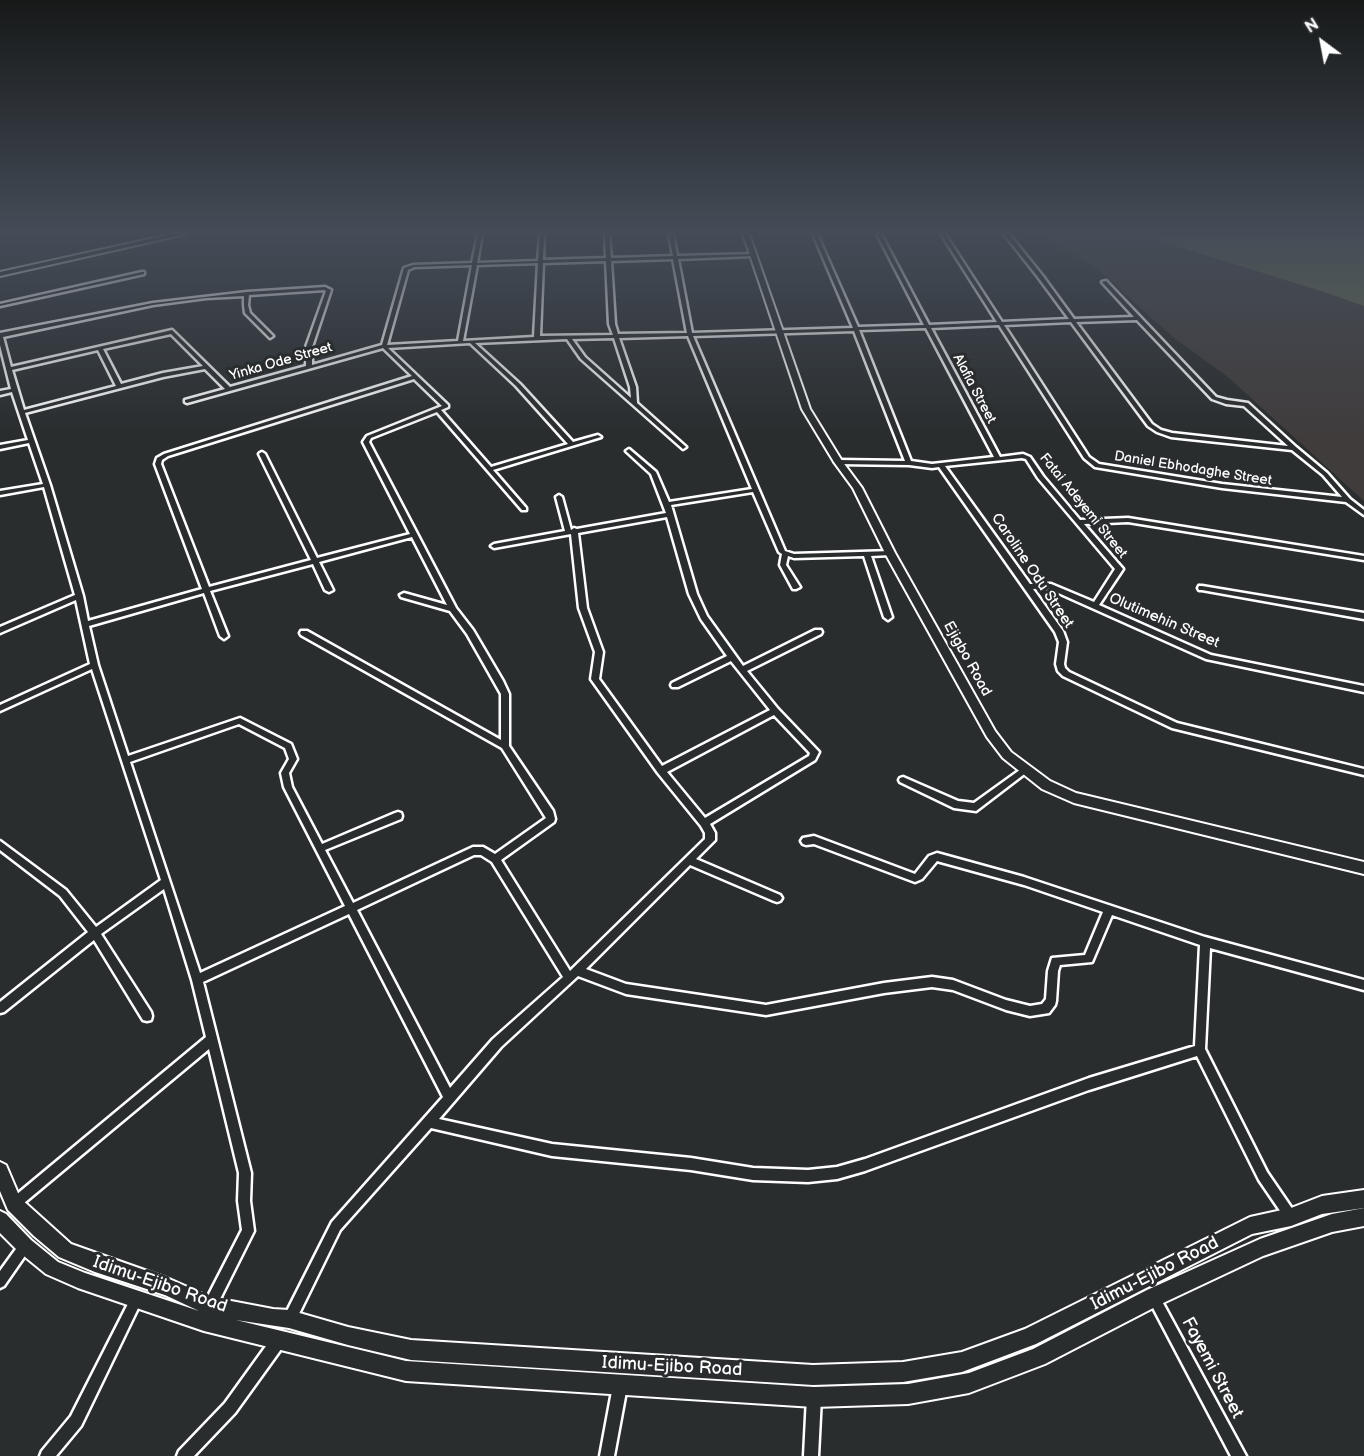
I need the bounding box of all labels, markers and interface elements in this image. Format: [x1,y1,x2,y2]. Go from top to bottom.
north arrow [1292,12,1352,72]
text: N [1302,15,1322,38]
street label: Yinka Ode Street [228,339,334,385]
street label: Alafia Street [949,351,999,427]
street label: Daniel Ebhodaghe Street [1113,448,1273,490]
street label: Fatai Adeyemi Street [1036,450,1130,562]
street label: Caroline Odu Street [987,510,1077,632]
street label: Olutimehin Street [1106,590,1222,652]
street label: Ejigbo Road [939,618,995,700]
street label: Idimu-Ejibo Road [1087,1232,1223,1316]
street label: Idimu-Ejibo Road [90,1252,230,1318]
street label: Fayemi Street [1176,1314,1248,1422]
street label: Idimu-Ejibo Road [601,1353,743,1381]

